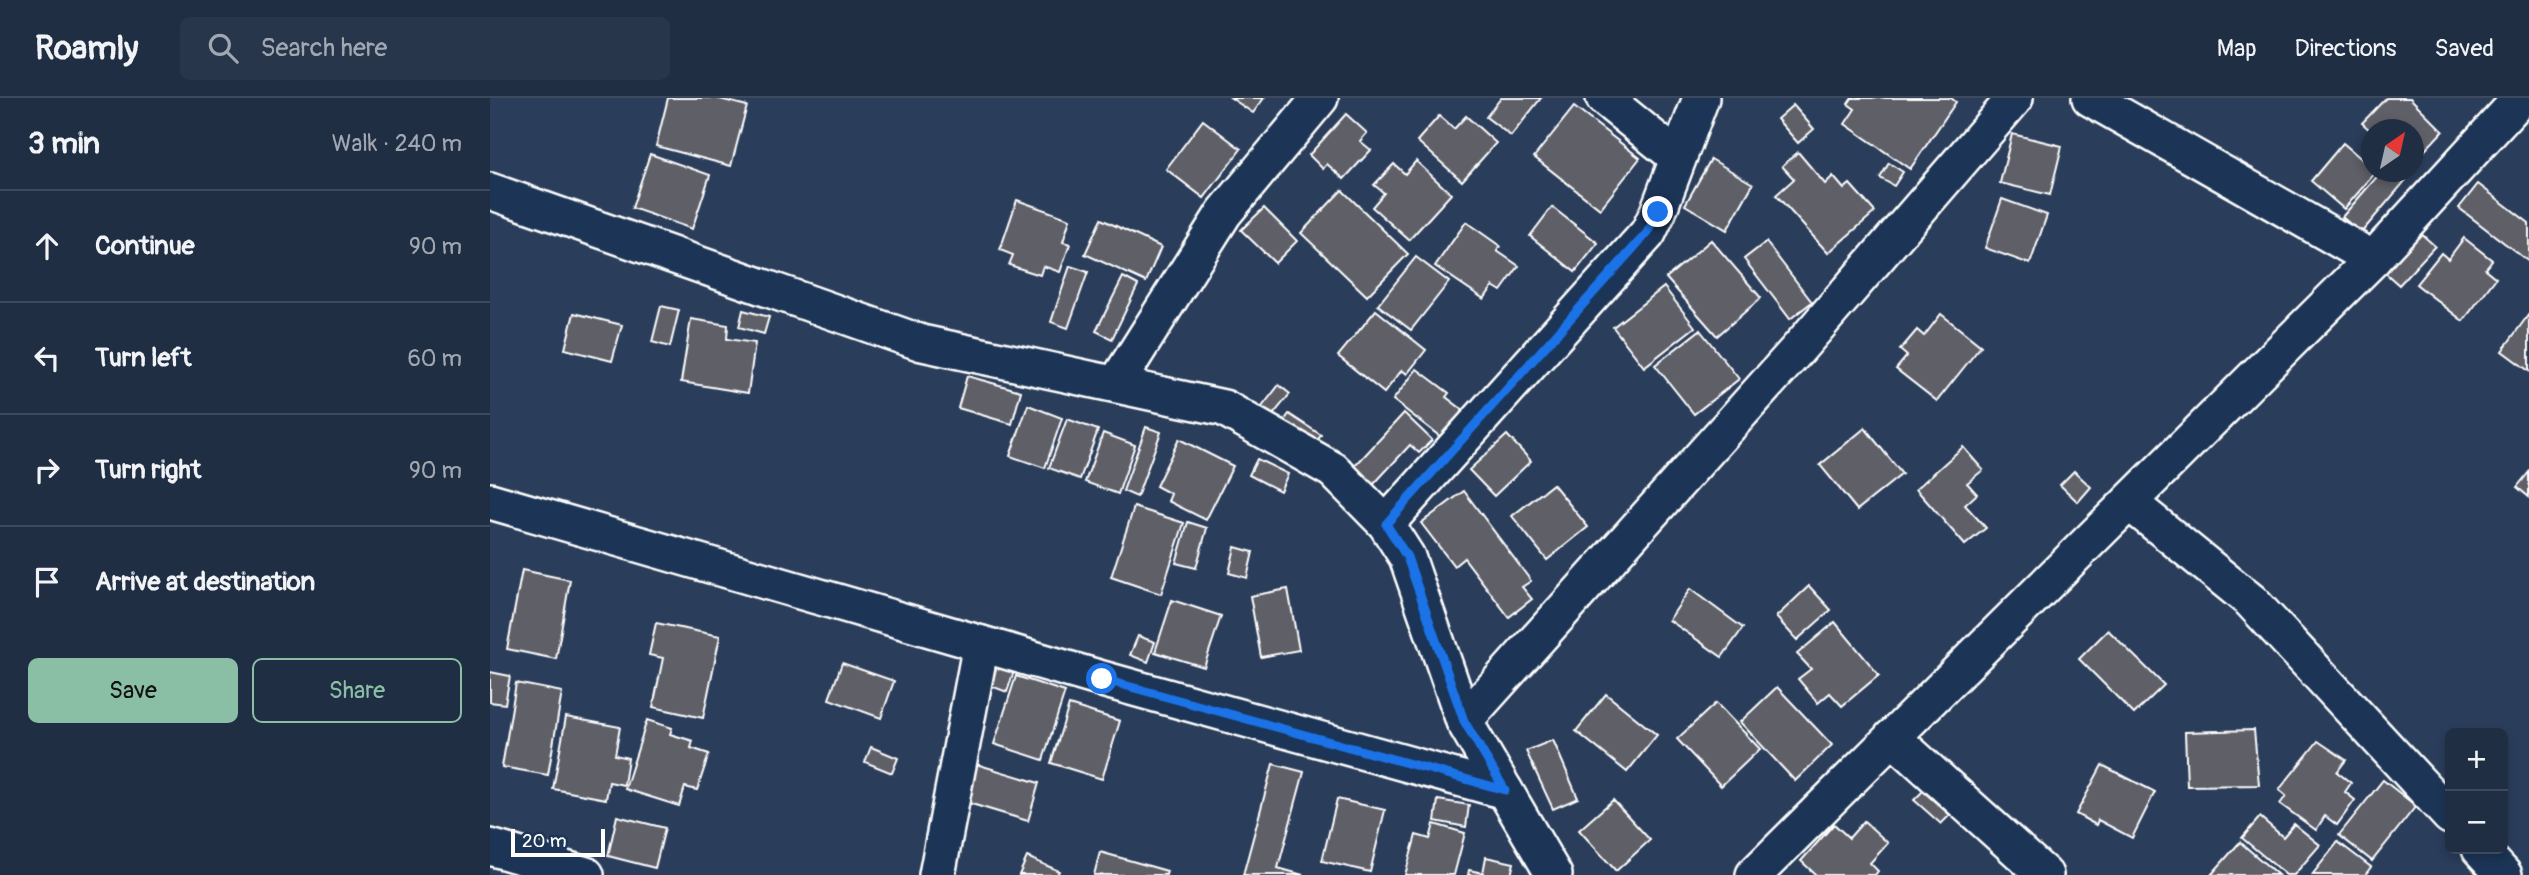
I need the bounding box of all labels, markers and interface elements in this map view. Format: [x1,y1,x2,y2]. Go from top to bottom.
search box [180,17,670,80]
text: Roamly [35,28,138,69]
icon: search [204,29,242,67]
text: Search here [260,32,387,64]
text: Map [2217,34,2257,63]
text: Directions [2295,34,2396,63]
text: Saved [2434,34,2494,63]
north arrow [2361,119,2424,182]
text: 3 min [28,125,100,162]
text: Walk · 240 m [332,129,462,158]
route end [1642,196,1673,227]
icon: ahead [28,227,66,265]
text: Continue [95,230,195,262]
text: 90 m [409,232,462,261]
icon: left [28,339,66,377]
text: Turn left [95,342,191,374]
text: 60 m [407,344,462,373]
icon: right [28,451,66,489]
text: Turn right [95,454,201,486]
text: 90 m [409,456,462,485]
icon: arrive [28,563,66,601]
text: Arrive at destination [95,566,315,598]
button: Save [28,658,238,723]
button: Share [252,658,462,723]
route start [1086,663,1117,694]
map controls [2445,728,2508,854]
button: + [2445,728,2508,791]
button: − [2445,791,2508,854]
scale bar [511,826,606,858]
text: 20 m [522,829,567,853]

